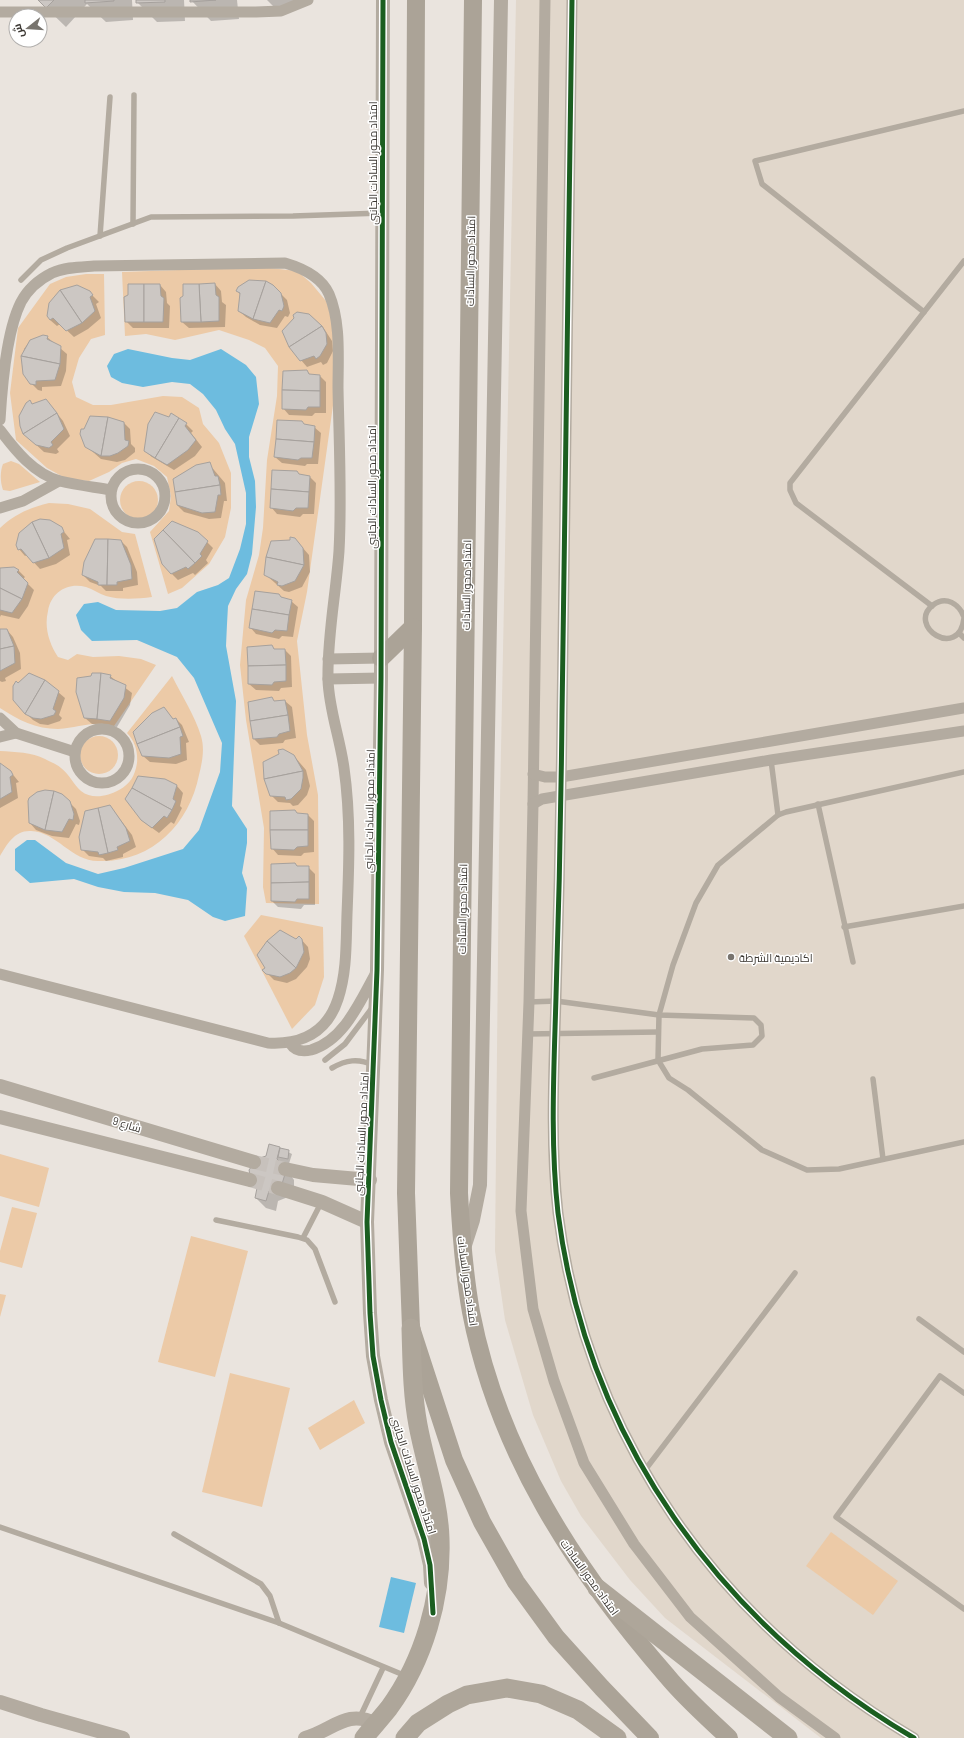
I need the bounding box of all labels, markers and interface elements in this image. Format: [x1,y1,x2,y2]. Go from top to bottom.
north arrow [8,8,48,48]
text: ش [10,22,27,40]
street label: امتداد محور السادات الجانبى [366,101,380,225]
street label: امتداد محور السادات [463,216,478,306]
street label: امتداد محور السادات الجانبى [365,425,379,549]
street label: امتداد محور السادات [459,540,474,630]
street label: امتداد محور السادات الجانبى [361,749,378,873]
street label: امتداد محور السادات [455,864,470,954]
place label: اكاديمية الشرطة [739,951,813,965]
marker: اكاديمية الشرطة [726,952,736,962]
street label: امتداد محور السادات الجانبى [351,1072,372,1196]
street label: شارع 9 [111,1114,143,1136]
street label: امتداد محور السادات [454,1235,481,1327]
street label: امتداد محور السادات الجانبى [388,1414,439,1536]
street label: امتداد محور السادات [557,1537,622,1618]

